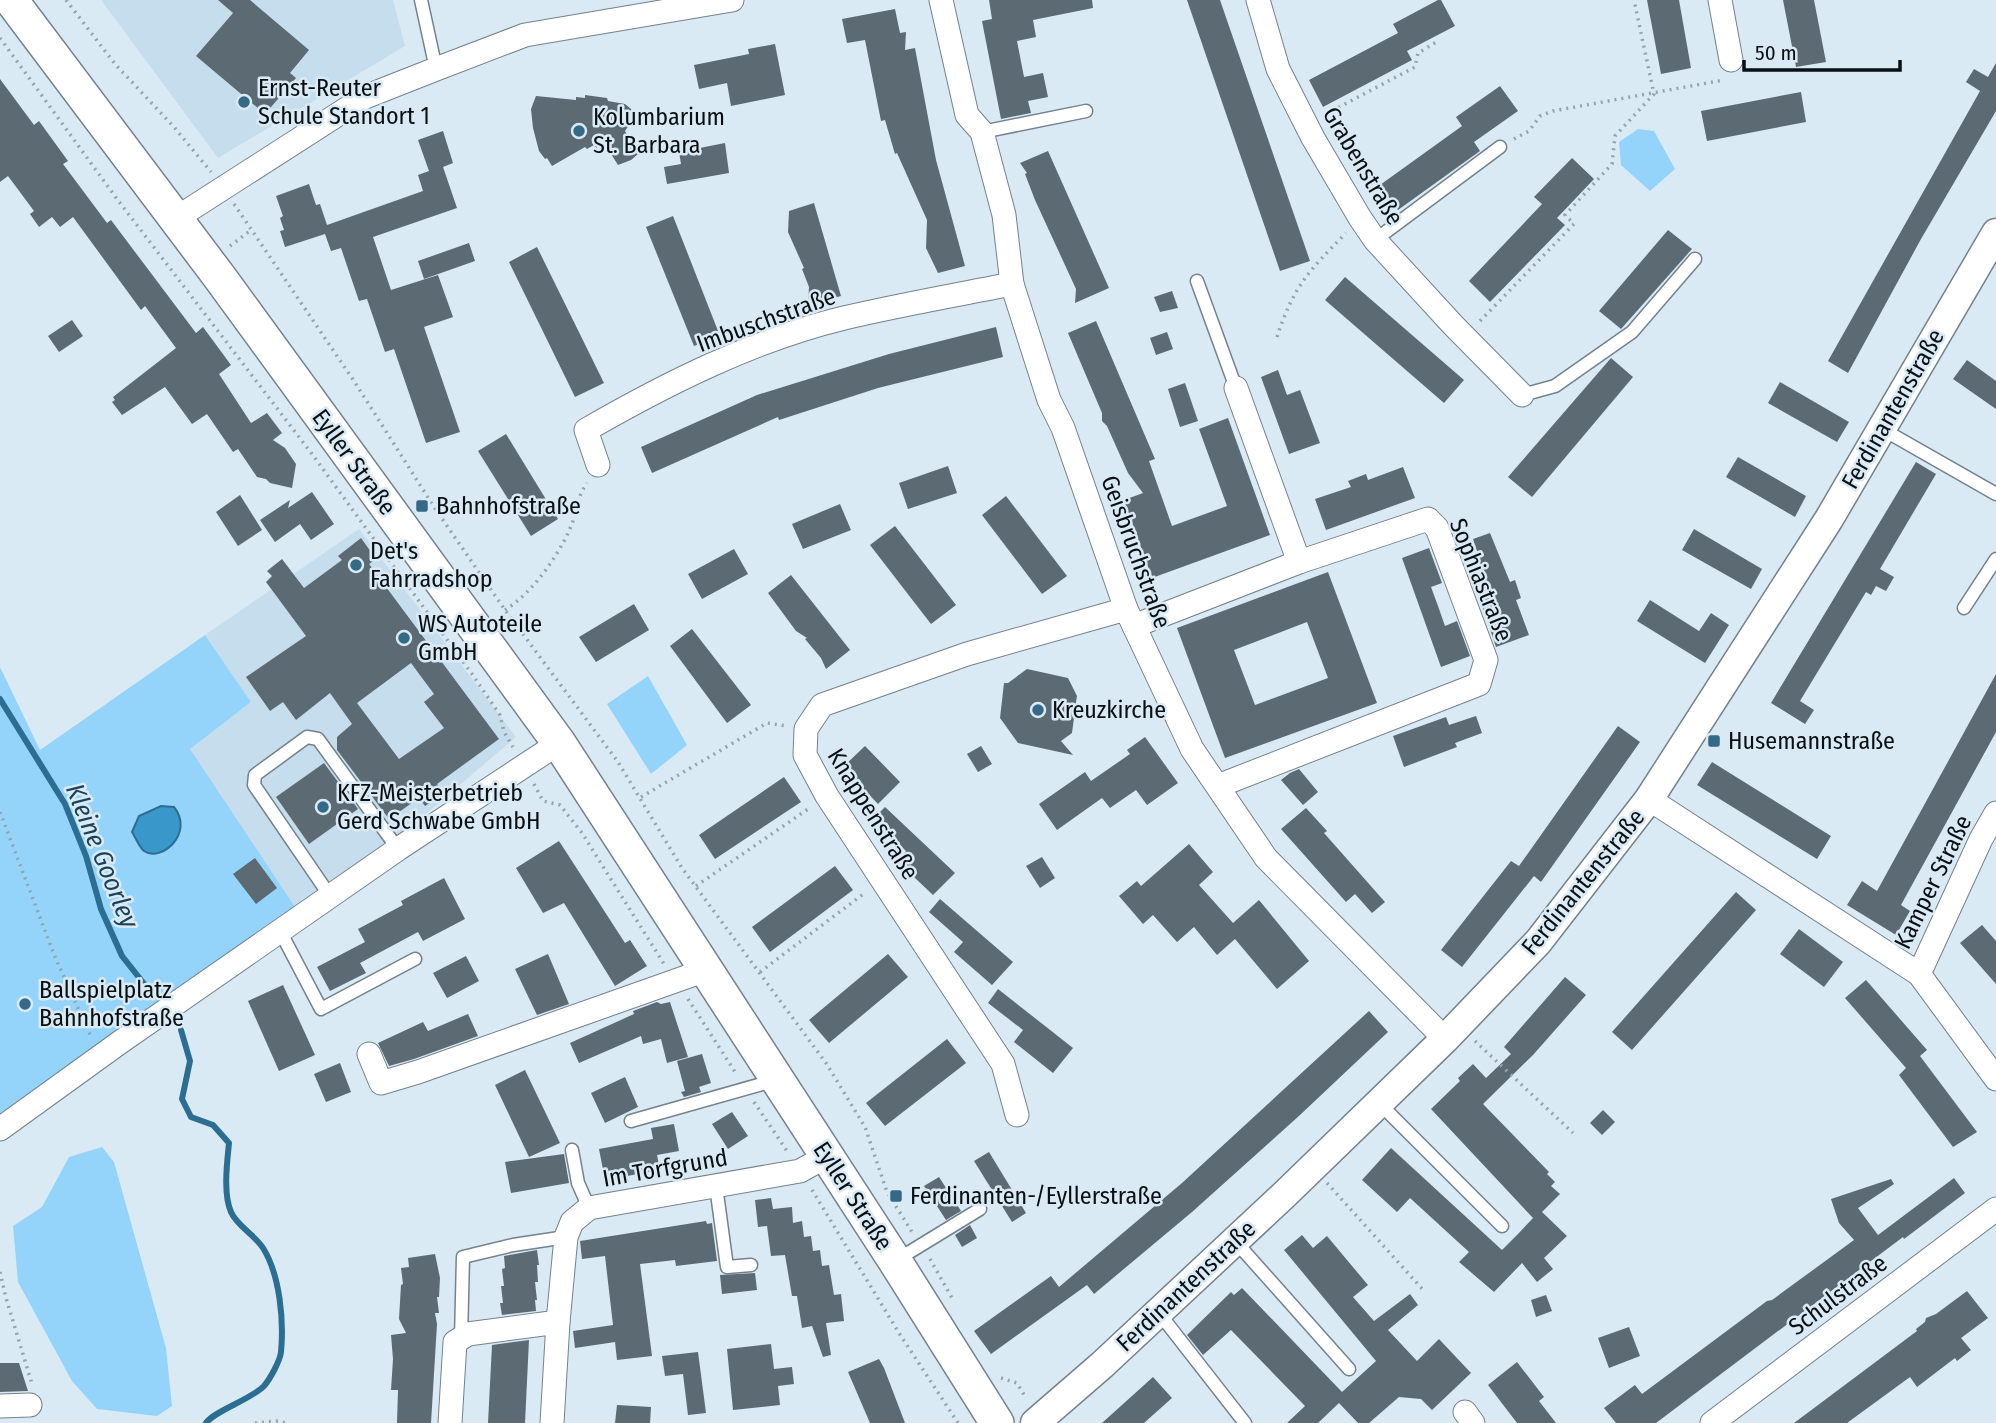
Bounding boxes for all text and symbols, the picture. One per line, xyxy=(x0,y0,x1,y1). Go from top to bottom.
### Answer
scale bar xyxy=(1744,28,1900,72)
text: 50 m xyxy=(1755,40,1797,66)
place label: Ernst-Reuter Schule Standort 1 xyxy=(258,74,430,130)
marker: Ernst-Reuter Schule Standort 1 xyxy=(236,94,252,110)
street label: Grabenstraße xyxy=(1317,102,1409,230)
place label: Kolumbarium St. Barbara xyxy=(593,103,725,159)
marker: Kolumbarium St. Barbara xyxy=(571,123,587,139)
street label: Imbuschstraße xyxy=(693,282,839,358)
street label: Ferdinantenstraße xyxy=(1836,324,1950,494)
street label: Eyller Straße xyxy=(306,404,402,520)
street label: Geisbruchstraße xyxy=(1095,472,1177,632)
place label: Bahnhofstraße xyxy=(436,492,581,520)
marker: Bahnhofstraße xyxy=(414,498,430,514)
street label: Sophiastraße xyxy=(1444,515,1518,645)
place label: Det's Fahrradshop xyxy=(370,537,492,593)
marker: Det's Fahrradshop xyxy=(348,557,364,573)
place label: WS Autoteile GmbH xyxy=(418,610,542,666)
marker: WS Autoteile GmbH xyxy=(396,630,412,646)
place label: Kreuzkirche xyxy=(1052,696,1166,724)
marker: Kreuzkirche xyxy=(1030,702,1046,718)
place label: Husemannstraße xyxy=(1728,727,1895,755)
marker: Husemannstraße xyxy=(1706,733,1722,749)
street label: Knappenstraße xyxy=(822,743,924,885)
water label: Kleine Goorley xyxy=(59,779,146,934)
place label: KFZ-Meisterbetrieb Gerd Schwabe GmbH xyxy=(337,779,541,835)
marker: KFZ-Meisterbetrieb Gerd Schwabe GmbH xyxy=(315,799,331,815)
street label: Ferdinantenstraße xyxy=(1516,803,1650,961)
street label: Kamper Straße xyxy=(1889,811,1977,953)
place label: Ballspielplatz Bahnhofstraße xyxy=(39,976,184,1032)
marker: Ballspielplatz Bahnhofstraße xyxy=(17,996,33,1012)
street label: Eyller Straße xyxy=(808,1136,898,1256)
street label: Im Torfgrund xyxy=(600,1143,730,1193)
place label: Ferdinanten-/Eyllerstraße xyxy=(910,1182,1162,1210)
marker: Ferdinanten-/Eyllerstraße xyxy=(888,1188,904,1204)
street label: Ferdinantenstraße xyxy=(1111,1215,1261,1357)
street label: Schulstraße xyxy=(1783,1249,1893,1341)

